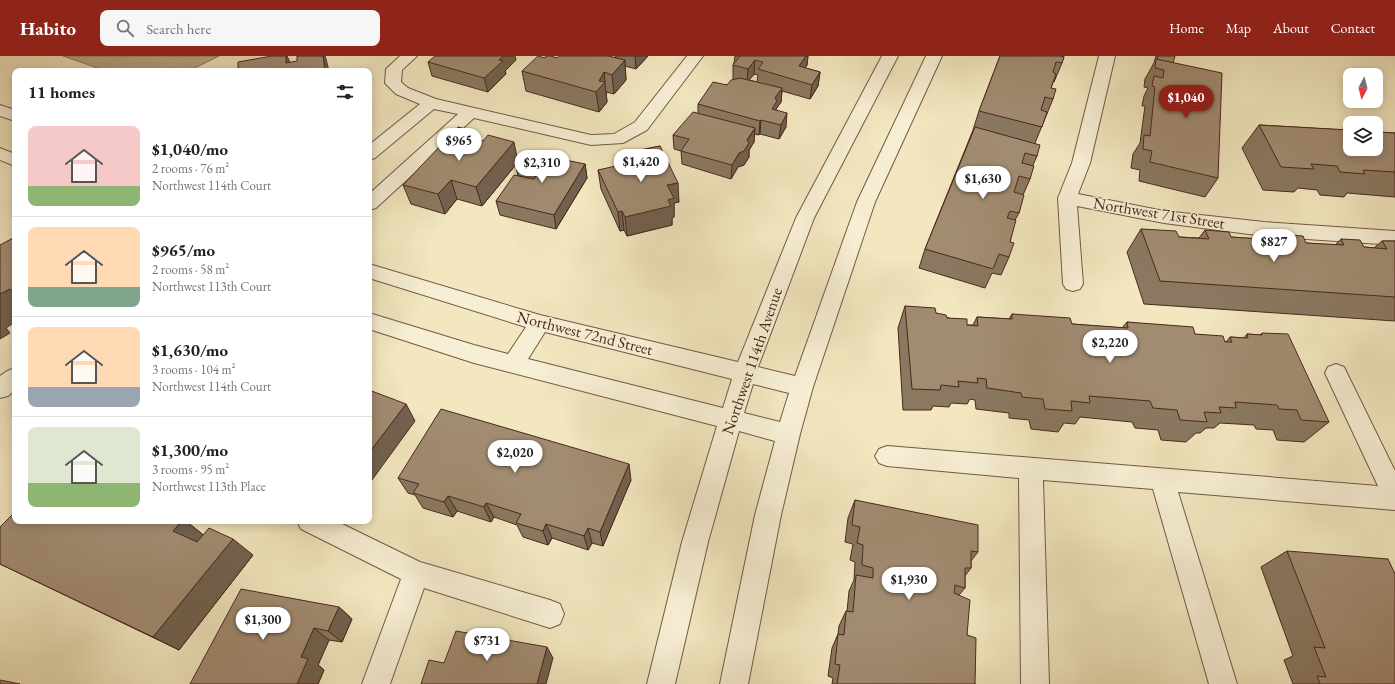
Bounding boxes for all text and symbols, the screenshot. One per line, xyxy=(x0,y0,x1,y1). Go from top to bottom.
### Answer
search box xyxy=(100,10,380,46)
text: Habito xyxy=(20,16,76,41)
icon: search xyxy=(114,17,136,39)
text: Search here xyxy=(146,19,211,38)
text: Home xyxy=(1169,19,1204,37)
text: Map xyxy=(1226,19,1251,37)
text: About xyxy=(1273,19,1309,37)
text: Contact xyxy=(1331,19,1375,37)
north arrow xyxy=(1343,68,1383,108)
map controls xyxy=(1343,68,1383,156)
text: 11 homes xyxy=(28,81,95,103)
icon: filters xyxy=(334,81,356,103)
pin: $1,040 xyxy=(1153,85,1219,119)
text: $1,040 xyxy=(1168,89,1204,106)
button: layers xyxy=(1343,116,1383,156)
pin: $965 xyxy=(435,128,483,162)
text: $965 xyxy=(446,132,472,149)
text: $1,040/mo xyxy=(152,138,228,160)
icon: home xyxy=(60,142,108,190)
pin: $1,420 xyxy=(608,149,674,183)
pin: $2,310 xyxy=(509,150,575,184)
text: $1,420 xyxy=(623,153,659,170)
text: $2,310 xyxy=(524,154,560,171)
text: 2 rooms · 76 m² xyxy=(152,160,229,177)
pin: $1,630 xyxy=(950,166,1016,200)
text: $1,630 xyxy=(965,170,1001,187)
text: Northwest 114th Court xyxy=(152,177,271,194)
street label: Northwest 71st Street xyxy=(1092,192,1226,234)
pin: $827 xyxy=(1250,229,1298,263)
text: $827 xyxy=(1261,233,1287,250)
text: $965/mo xyxy=(152,239,215,261)
icon: home xyxy=(60,243,108,291)
text: 2 rooms · 58 m² xyxy=(152,261,229,278)
text: Northwest 113th Court xyxy=(152,278,271,295)
street label: Northwest 114th Avenue xyxy=(717,285,787,437)
street label: Northwest 72nd Street xyxy=(515,306,655,360)
pin: $2,220 xyxy=(1077,330,1143,364)
text: $2,220 xyxy=(1092,334,1128,351)
text: $1,630/mo xyxy=(152,339,228,361)
icon: home xyxy=(60,343,108,391)
text: 3 rooms · 104 m² xyxy=(152,361,236,378)
text: Northwest 114th Court xyxy=(152,378,271,395)
text: $1,300/mo xyxy=(152,439,228,461)
pin: $2,020 xyxy=(482,440,548,474)
icon: home xyxy=(60,443,108,491)
text: $2,020 xyxy=(497,444,533,461)
text: 3 rooms · 95 m² xyxy=(152,461,229,478)
text: Northwest 113th Place xyxy=(152,478,266,495)
pin: $1,930 xyxy=(876,567,942,601)
text: $1,930 xyxy=(891,571,927,588)
pin: $1,300 xyxy=(230,607,296,641)
text: $1,300 xyxy=(245,611,281,628)
pin: $731 xyxy=(463,628,511,662)
text: $731 xyxy=(474,632,500,649)

